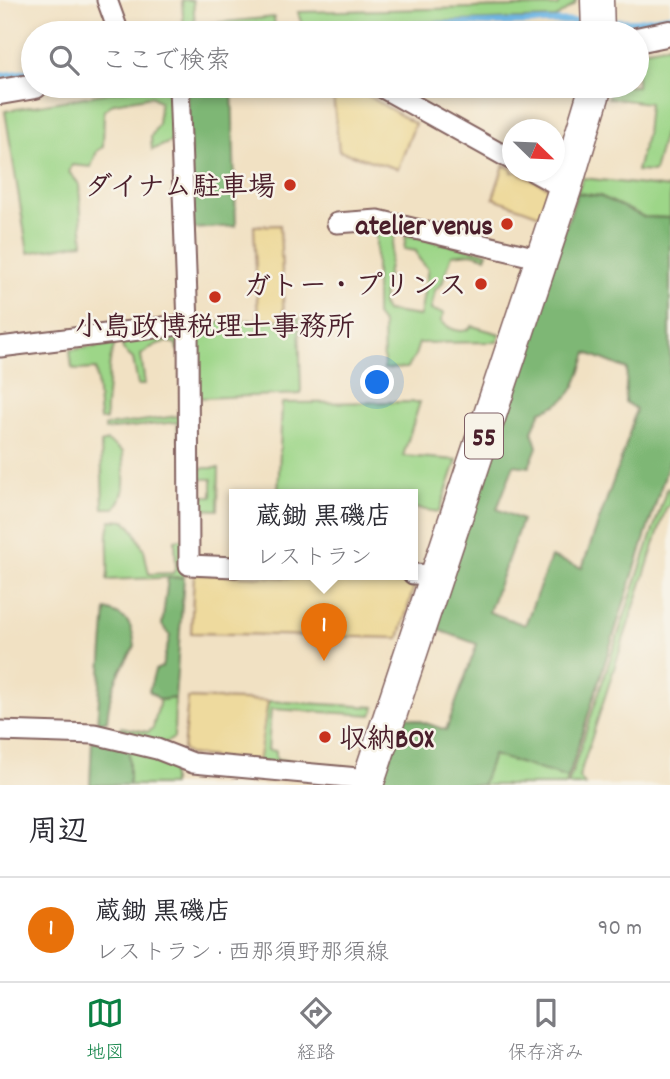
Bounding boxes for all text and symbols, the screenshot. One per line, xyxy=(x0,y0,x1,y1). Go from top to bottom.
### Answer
search box xyxy=(21,21,649,98)
icon: search xyxy=(45,41,83,79)
text: ここで検索 xyxy=(101,44,231,81)
north arrow xyxy=(502,119,565,182)
place label: ダイナム駐車場 xyxy=(84,170,276,210)
marker: ダイナム駐車場 xyxy=(282,177,298,193)
place label: atelier venus xyxy=(356,209,493,249)
marker: atelier venus xyxy=(499,216,515,232)
place label: ガトー・プリンス xyxy=(243,269,467,309)
marker: ガトー・プリンス xyxy=(473,276,489,292)
marker: 小島政博税理士事務所 xyxy=(207,289,223,305)
place label: 小島政博税理士事務所 xyxy=(75,310,355,350)
your location xyxy=(360,365,394,399)
road number: 55 xyxy=(465,414,503,458)
popup xyxy=(229,489,418,580)
text: 蔵鋤 黒磯店 xyxy=(256,500,391,537)
text: レストラン xyxy=(256,543,372,576)
pin: 1 xyxy=(301,603,347,661)
place label: 収納BOX xyxy=(339,722,434,762)
marker: 収納BOX xyxy=(317,729,333,745)
text: 周辺 xyxy=(28,813,88,856)
text: 蔵鋤 黒磯店 xyxy=(95,895,231,932)
text: 1 xyxy=(48,913,54,946)
text: 90 m xyxy=(598,913,642,946)
text: レストラン · 西那須野那須線 xyxy=(95,938,389,971)
tab: 地図 xyxy=(86,994,124,1068)
tab: 経路 xyxy=(297,994,335,1068)
tab: 保存済み xyxy=(508,994,584,1068)

